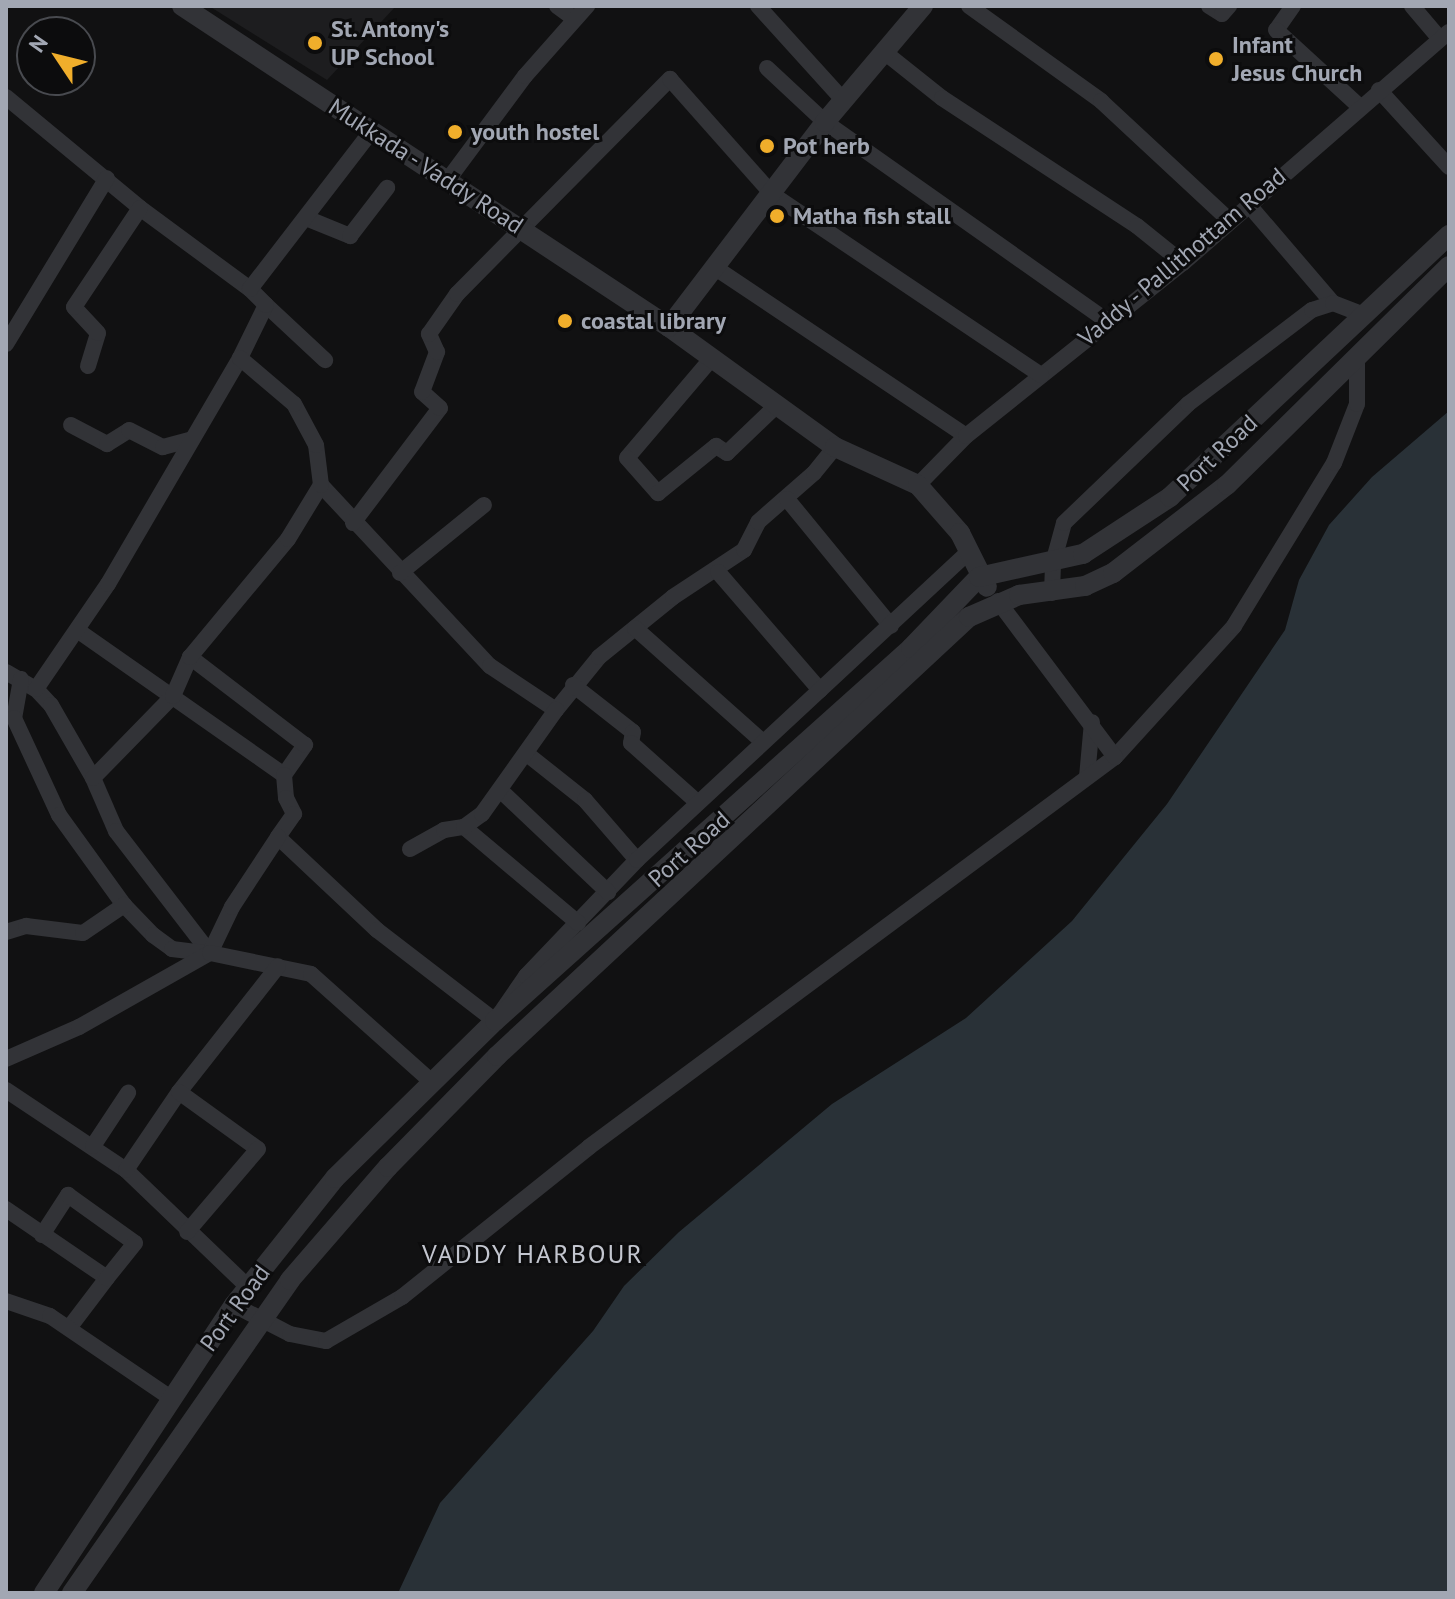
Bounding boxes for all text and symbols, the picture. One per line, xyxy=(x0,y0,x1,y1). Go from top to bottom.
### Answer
place label: St. Antony's UP School xyxy=(331,15,452,71)
north arrow xyxy=(16,16,96,96)
text: N xyxy=(22,29,54,57)
place label: Infant Jesus Church xyxy=(1232,31,1363,87)
marker: St. Antony's UP School xyxy=(306,34,324,52)
marker: Infant Jesus Church xyxy=(1207,50,1225,68)
street label: Mukkada - Vaddy Road xyxy=(321,91,531,241)
place label: youth hostel xyxy=(471,118,599,146)
marker: youth hostel xyxy=(446,123,464,141)
place label: Pot herb xyxy=(783,132,870,160)
marker: Pot herb xyxy=(758,137,776,155)
street label: Vaddy - Pallithottam Road xyxy=(1071,160,1293,354)
place label: Matha fish stall xyxy=(793,202,951,230)
marker: Matha fish stall xyxy=(768,207,786,225)
place label: coastal library xyxy=(581,307,726,335)
marker: coastal library xyxy=(556,312,574,330)
street label: Port Road xyxy=(1171,408,1263,498)
street label: Port Road xyxy=(642,805,736,893)
district label: VADDY HARBOUR xyxy=(422,1238,644,1270)
street label: Port Road xyxy=(194,1259,276,1357)

